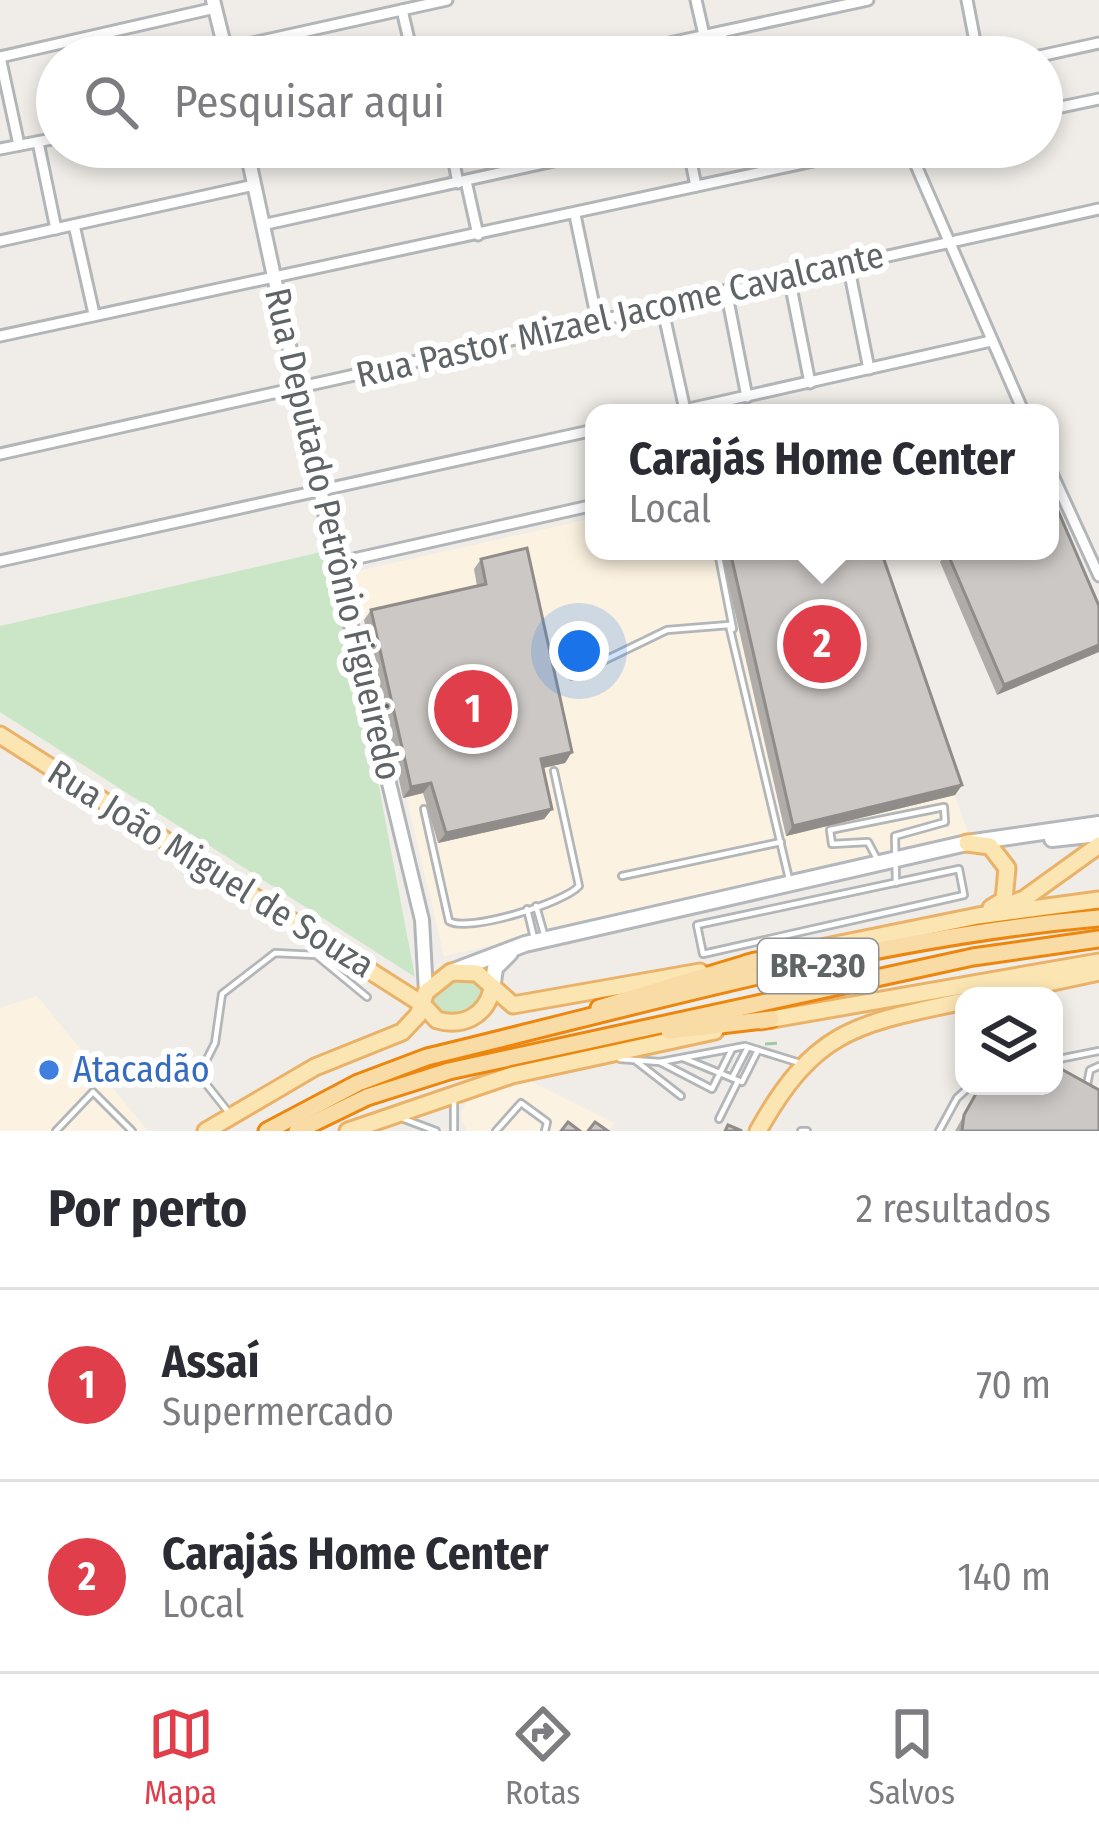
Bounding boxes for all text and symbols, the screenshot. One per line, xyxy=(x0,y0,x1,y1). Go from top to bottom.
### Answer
search box xyxy=(36,36,1063,168)
icon: search xyxy=(78,69,144,135)
text: Pesquisar aqui xyxy=(174,75,445,129)
street label: Rua Pastor Mizael Jacome Cavalcante xyxy=(352,233,888,397)
street label: Rua Deputado Petrônio Figueiredo xyxy=(255,284,411,784)
popup xyxy=(585,404,1059,560)
text: Carajás Home Center xyxy=(629,432,1015,486)
text: Local xyxy=(629,486,711,532)
pin: 2 xyxy=(783,599,861,689)
your location xyxy=(549,621,609,681)
pin: 1 xyxy=(434,664,512,754)
street label: Rua João Miguel de Souza xyxy=(40,751,382,987)
road number: BR-230 xyxy=(758,939,878,993)
map controls xyxy=(955,987,1063,1095)
button: layers xyxy=(955,987,1063,1095)
place label: Atacadão xyxy=(73,1048,210,1092)
marker: Atacadão xyxy=(36,1057,62,1083)
text: Por perto xyxy=(48,1178,247,1240)
text: 2 resultados xyxy=(856,1186,1051,1232)
text: Assaí xyxy=(162,1335,259,1389)
text: 1 xyxy=(79,1362,95,1408)
text: 70 m xyxy=(976,1362,1051,1408)
text: Supermercado xyxy=(162,1389,394,1435)
text: Carajás Home Center xyxy=(162,1527,548,1581)
text: 2 xyxy=(78,1554,96,1600)
text: 140 m xyxy=(957,1554,1051,1600)
text: Local xyxy=(162,1581,244,1627)
tab: Mapa xyxy=(144,1701,217,1813)
tab: Rotas xyxy=(505,1701,580,1813)
tab: Salvos xyxy=(868,1701,955,1813)

